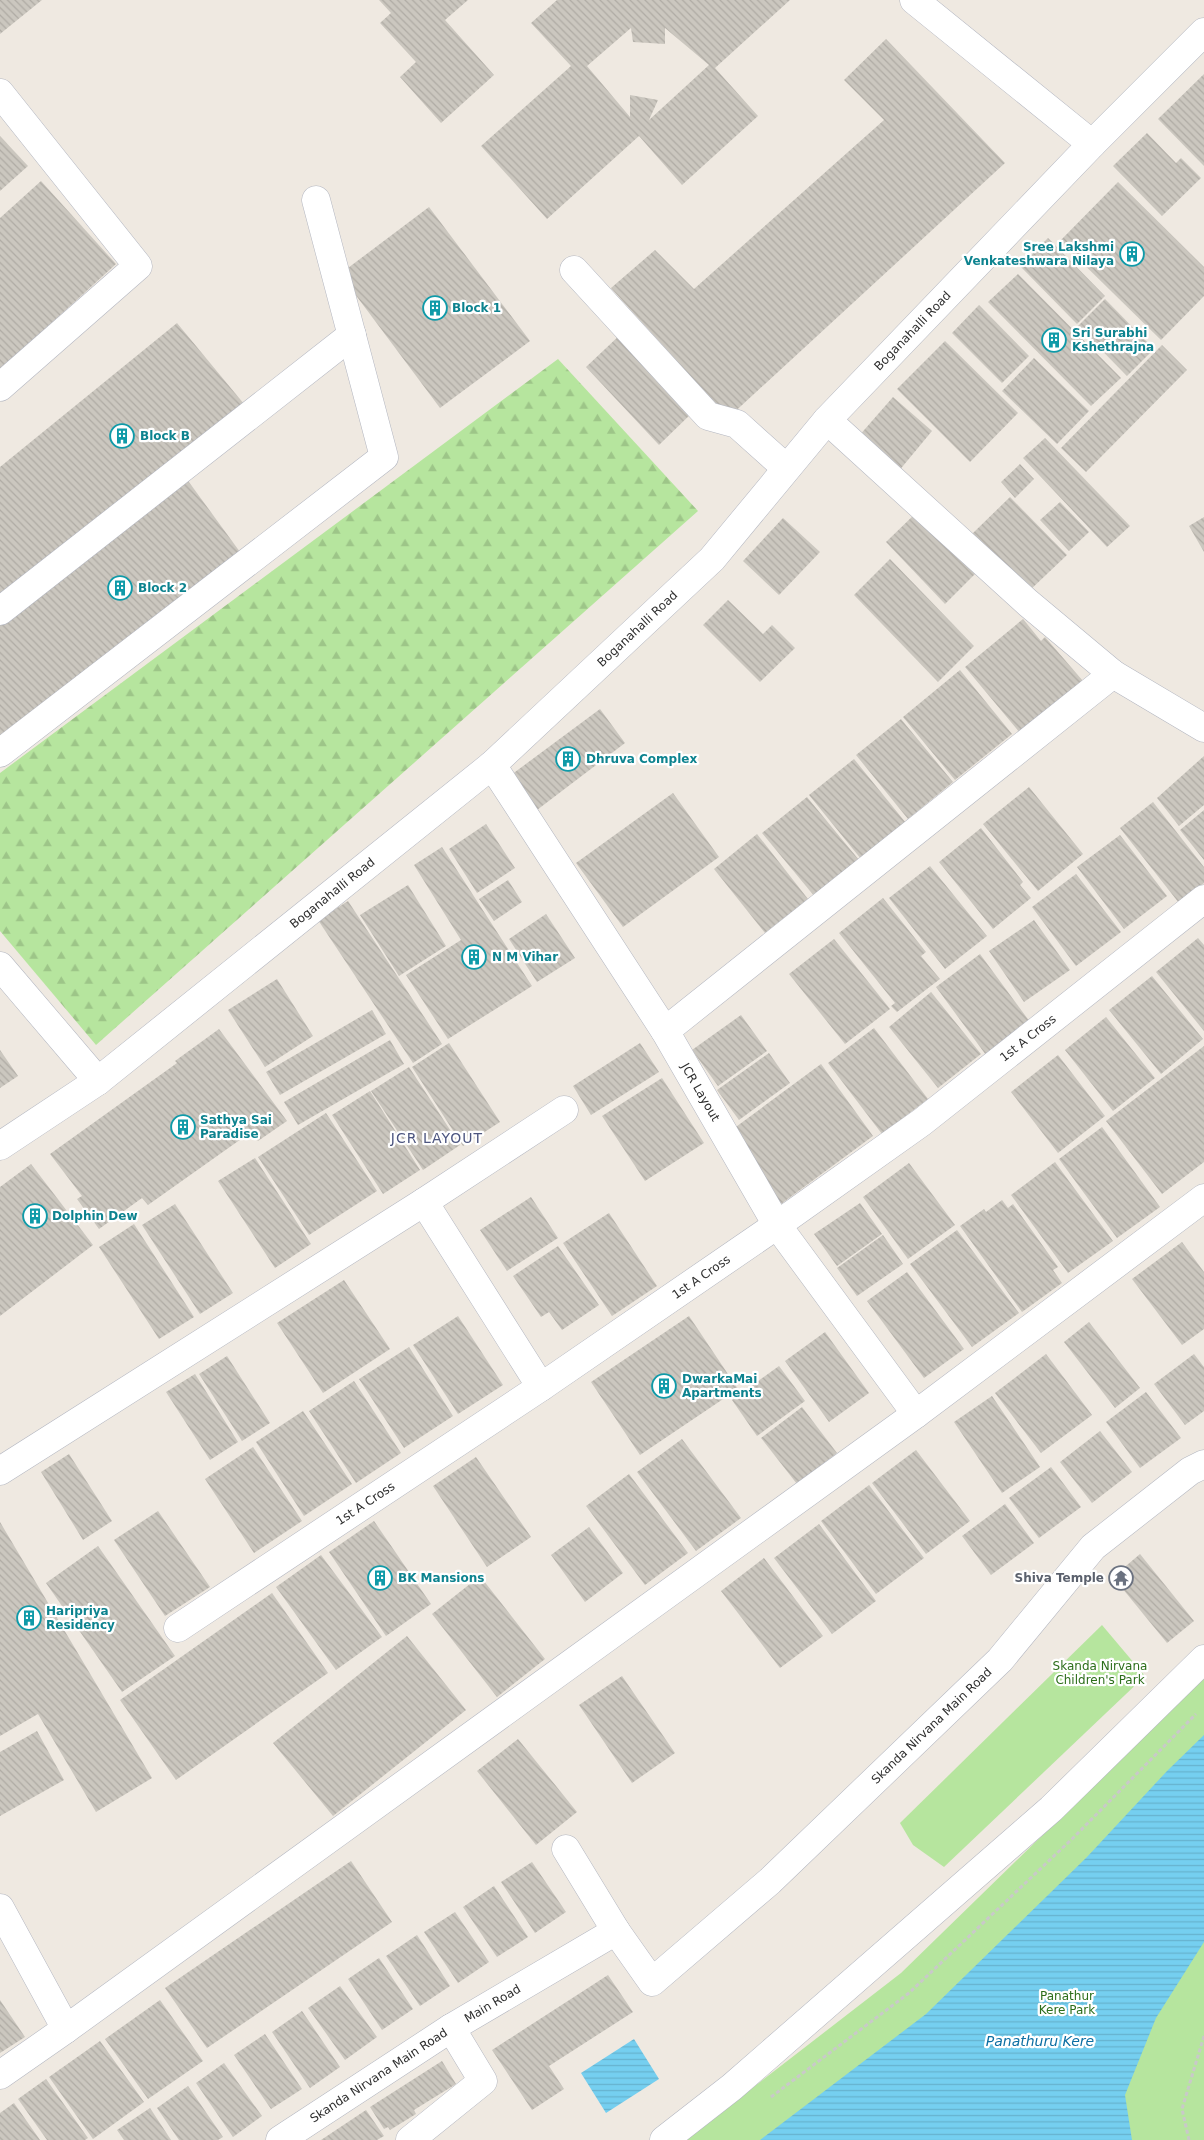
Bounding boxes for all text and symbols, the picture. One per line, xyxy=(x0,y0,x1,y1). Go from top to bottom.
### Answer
place label: Sree Lakshmi Venkateshwara Nilaya xyxy=(964,240,1114,268)
building icon: Sree Lakshmi Venkateshwara Nilaya xyxy=(1119,241,1145,267)
street label: Boganahalli Road xyxy=(871,288,954,373)
building icon: Block 1 xyxy=(422,295,448,321)
place label: Block 1 xyxy=(452,301,501,315)
place label: Sri Surabhi Kshethrajna xyxy=(1072,326,1154,354)
building icon: Sri Surabhi Kshethrajna xyxy=(1041,327,1067,353)
building icon: Block B xyxy=(109,423,135,449)
place label: Block B xyxy=(140,429,190,443)
building icon: Block 2 xyxy=(107,575,133,601)
place label: Block 2 xyxy=(138,581,187,595)
street label: Boganahalli Road xyxy=(595,588,680,670)
building icon: Dhruva Complex xyxy=(555,746,581,772)
place label: Dhruva Complex xyxy=(586,752,697,766)
street label: Boganahalli Road xyxy=(287,855,377,931)
building icon: N M Vihar xyxy=(461,944,487,970)
place label: N M Vihar xyxy=(492,950,558,964)
street label: 1st A Cross xyxy=(997,1012,1059,1065)
street label: JCR Layout xyxy=(678,1060,723,1124)
place label: Sathya Sai Paradise xyxy=(200,1113,272,1141)
building icon: Sathya Sai Paradise xyxy=(170,1114,196,1140)
district label: JCR LAYOUT xyxy=(390,1130,483,1146)
building icon: Dolphin Dew xyxy=(22,1203,48,1229)
place label: Dolphin Dew xyxy=(52,1209,137,1223)
street label: 1st A Cross xyxy=(669,1252,733,1302)
place label: DwarkaMai Apartments xyxy=(682,1372,762,1400)
building icon: DwarkaMai Apartments xyxy=(651,1373,677,1399)
street label: 1st A Cross xyxy=(333,1479,397,1528)
building icon: BK Mansions xyxy=(367,1565,393,1591)
temple icon: Shiva Temple xyxy=(1108,1565,1134,1591)
place label: BK Mansions xyxy=(398,1571,484,1585)
place label: Shiva Temple xyxy=(1015,1571,1104,1585)
place label: Haripriya Residency xyxy=(46,1604,115,1632)
building icon: Haripriya Residency xyxy=(16,1605,42,1631)
park label: Skanda Nirvana Children's Park xyxy=(1053,1659,1147,1687)
street label: Skanda Nirvana Main Road xyxy=(869,1665,995,1787)
street label: Main Road xyxy=(462,1982,523,2025)
park label: Panathur Kere Park xyxy=(1039,1989,1095,2017)
street label: Skanda Nirvana Main Road xyxy=(307,2025,450,2125)
water label: Panathuru Kere xyxy=(986,2033,1094,2049)

